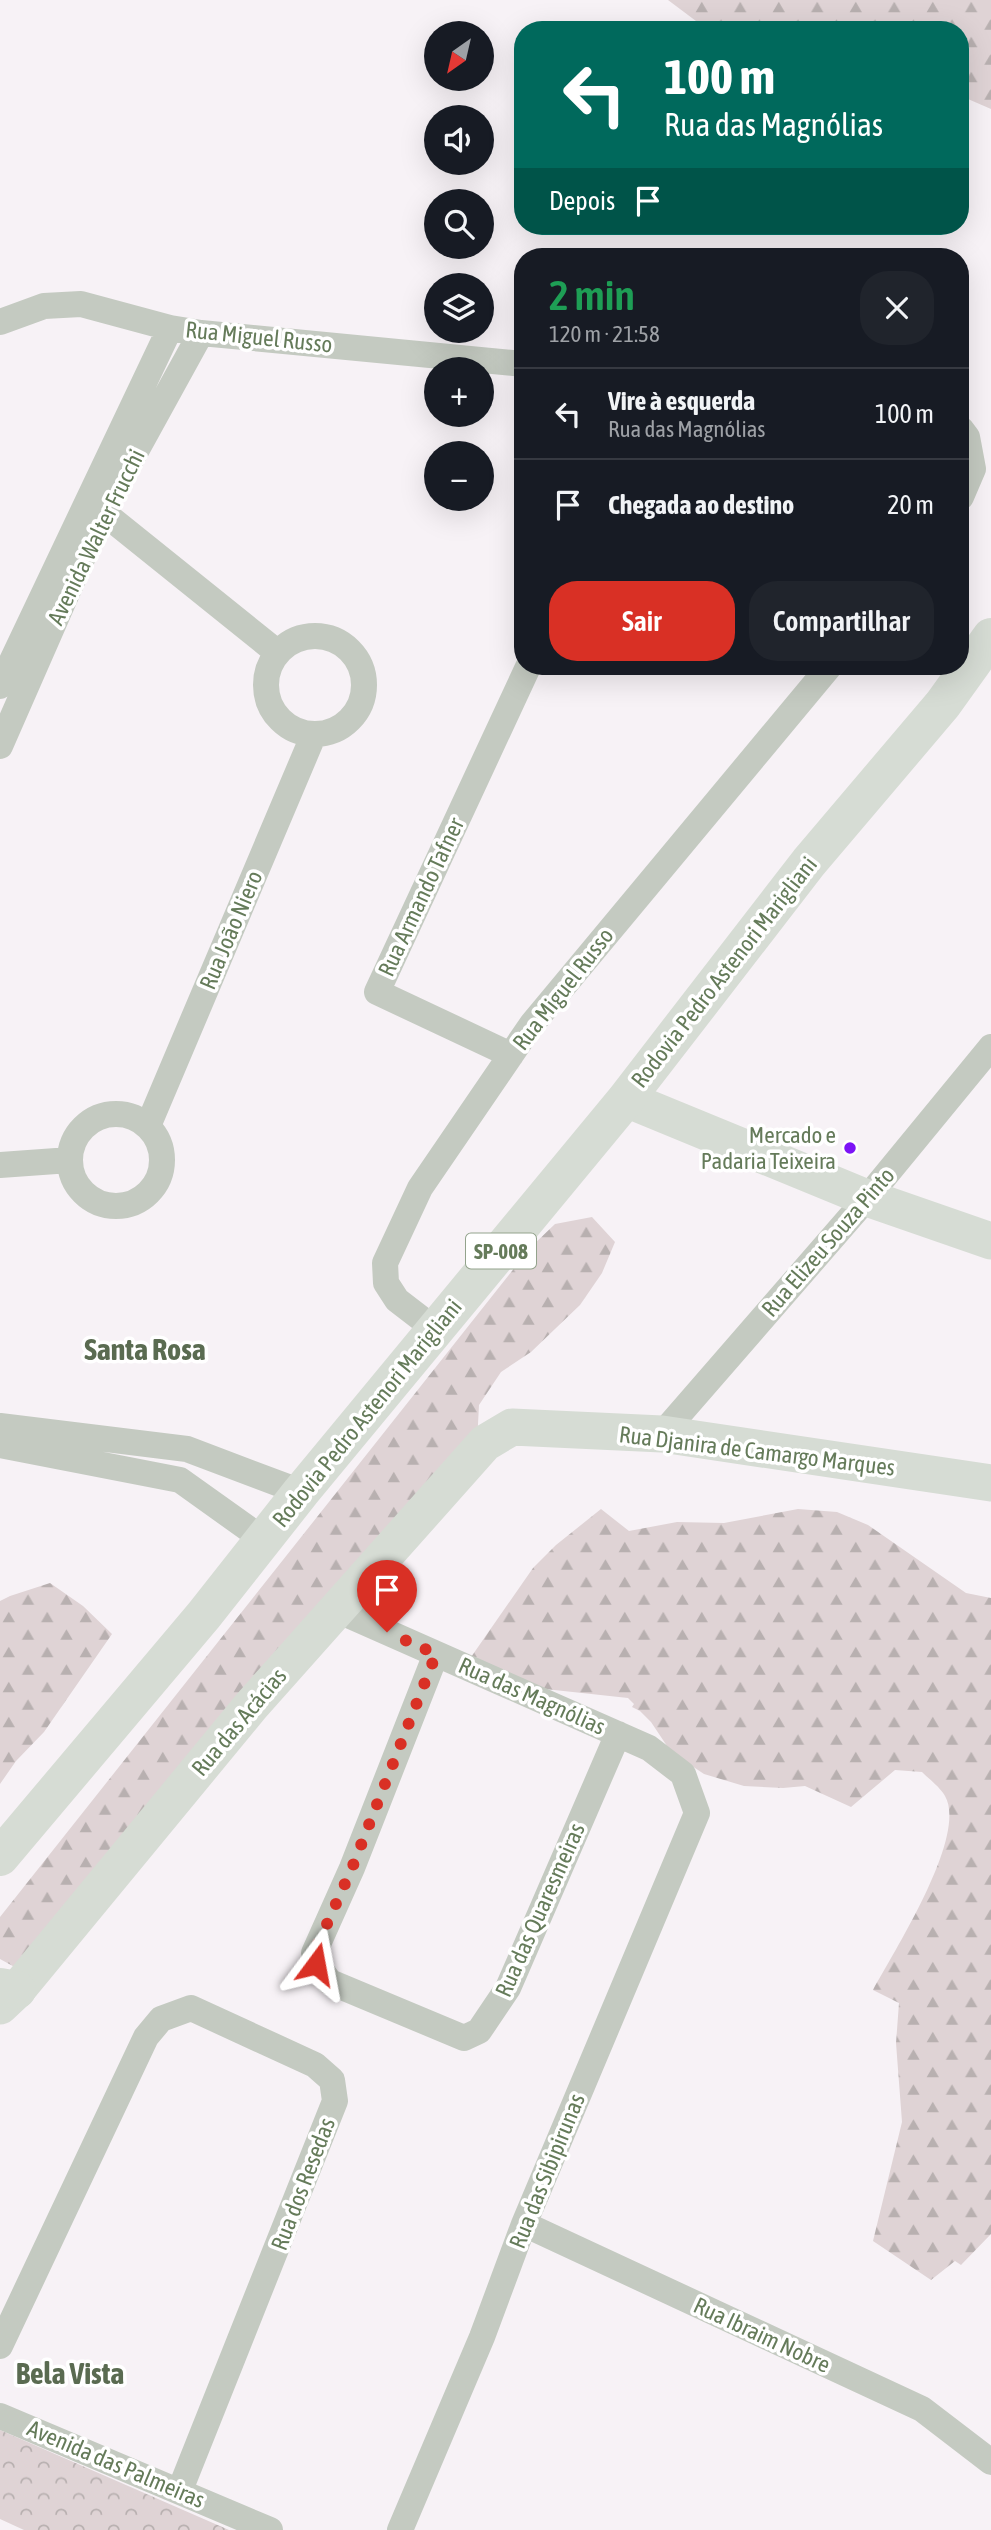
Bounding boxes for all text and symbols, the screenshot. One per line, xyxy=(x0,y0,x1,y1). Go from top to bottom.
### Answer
north arrow xyxy=(424,21,494,91)
map controls xyxy=(424,21,494,511)
text: 100 m xyxy=(664,48,775,104)
icon: left xyxy=(549,49,640,140)
button: sound xyxy=(424,105,494,175)
text: Rua das Magnólias xyxy=(664,106,883,143)
icon: arrive xyxy=(629,182,667,220)
text: Depois xyxy=(549,186,615,216)
button: search xyxy=(424,189,494,259)
text: 2 min xyxy=(549,271,635,319)
button: close xyxy=(860,271,934,345)
button: layers xyxy=(424,273,494,343)
street label: Rua Miguel Russo xyxy=(184,316,334,358)
text: 120 m · 21:58 xyxy=(549,321,660,347)
button: + xyxy=(424,357,494,427)
text: Vire à esquerda xyxy=(608,386,755,416)
icon: left xyxy=(549,395,587,433)
text: 100 m xyxy=(875,399,934,429)
text: Rua das Magnólias xyxy=(608,416,765,442)
button: − xyxy=(424,441,494,511)
street label: Avenida Walter Frucchi xyxy=(42,445,150,629)
icon: arrive xyxy=(549,486,587,524)
text: Chegada ao destino xyxy=(608,490,794,520)
text: 20 m xyxy=(887,490,934,520)
button: Sair xyxy=(549,581,735,661)
button: Compartilhar xyxy=(749,581,934,661)
street label: Rua Armando Tafner xyxy=(373,813,470,980)
street label: Rodovia Pedro Astenori Marigliani xyxy=(626,852,822,1092)
street label: Rua João Niero xyxy=(194,867,268,993)
street label: Rua Miguel Russo xyxy=(507,923,619,1055)
place label: Mercado e Padaria Teixeira xyxy=(701,1122,836,1174)
marker: Mercado e Padaria Teixeira xyxy=(842,1140,858,1156)
street label: Rua Elizeu Souza Pinto xyxy=(756,1162,900,1322)
road number: SP-008 xyxy=(466,1234,536,1268)
street label: Rodovia Pedro Astenori Marigliani xyxy=(267,1294,467,1532)
district label: Santa Rosa xyxy=(84,1332,206,1366)
street label: Rua Djanira de Camargo Marques xyxy=(618,1421,896,1481)
pin xyxy=(357,1560,417,1632)
icon: arrive xyxy=(368,1571,406,1609)
street label: Rua das Magnólias xyxy=(455,1652,609,1740)
street label: Rua das Acácias xyxy=(186,1663,292,1781)
street label: Rua das Quaresmeiras xyxy=(490,1819,590,2001)
position arrow xyxy=(279,1927,353,2001)
street label: Rua das Sibipirunas xyxy=(504,2090,590,2252)
street label: Rua dos Resedas xyxy=(266,2114,340,2254)
street label: Rua Ibraim Nobre xyxy=(690,2292,834,2378)
district label: Bela Vista xyxy=(16,2356,124,2390)
street label: Avenida das Palmeiras xyxy=(23,2415,209,2513)

